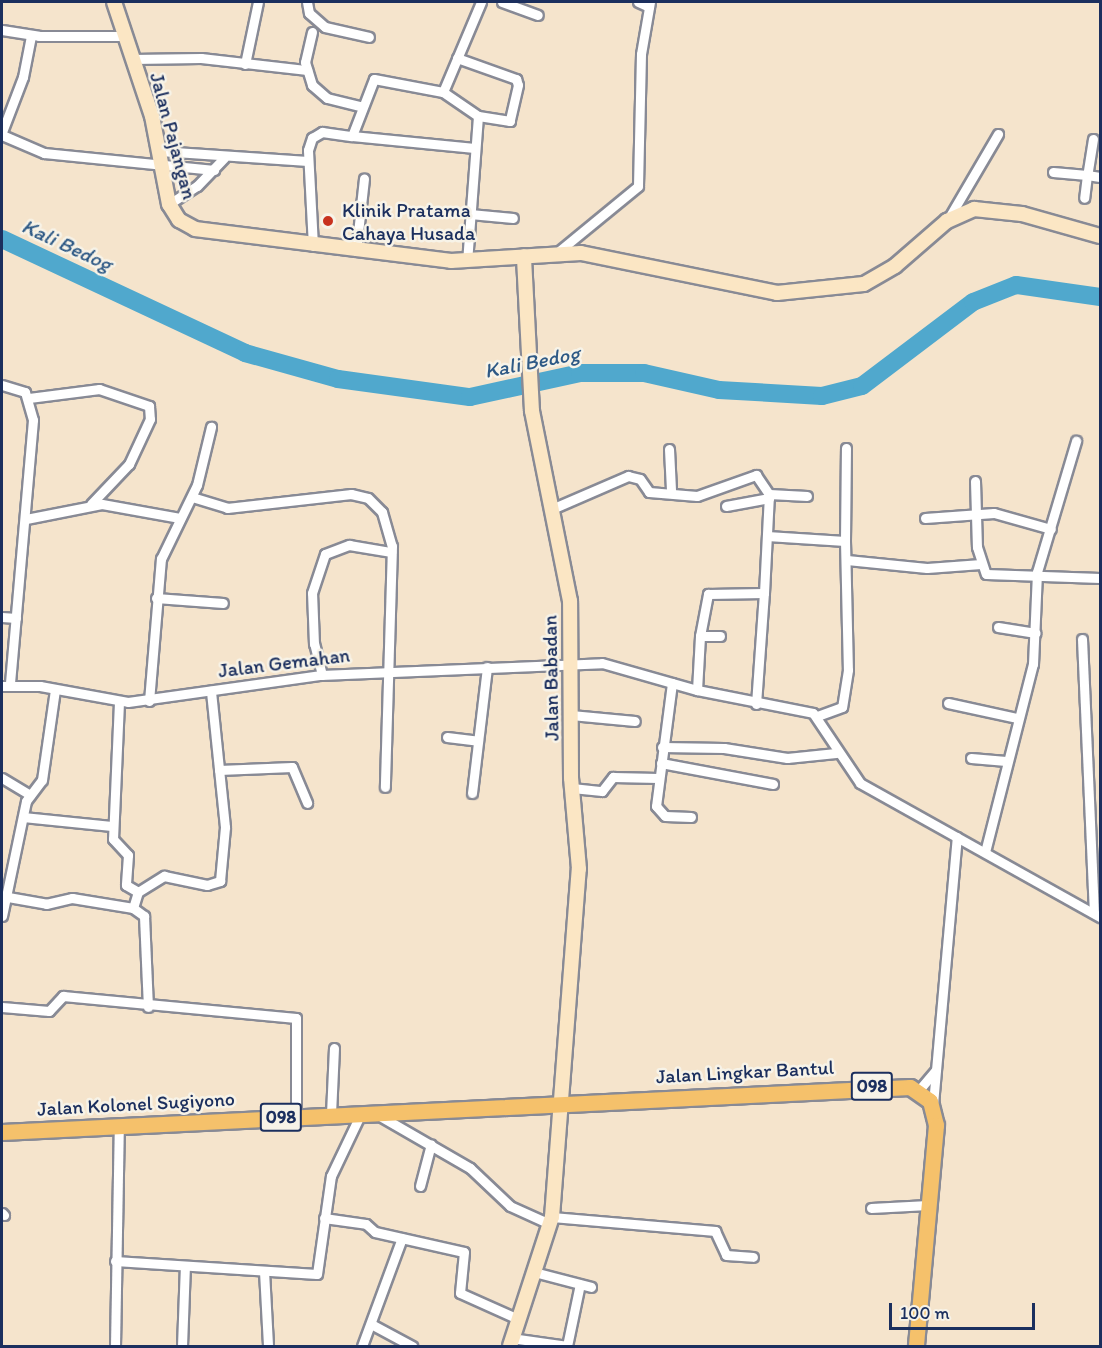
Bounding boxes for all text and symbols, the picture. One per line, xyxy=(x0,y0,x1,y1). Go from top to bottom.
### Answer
street label: Jalan Pajangan xyxy=(145,71,201,201)
place label: Klinik Pratama Cahaya Husada xyxy=(342,198,475,245)
marker: Klinik Pratama Cahaya Husada xyxy=(319,212,337,230)
water label: Kali Bedog xyxy=(18,213,116,277)
water label: Kali Bedog xyxy=(482,340,582,384)
street label: Jalan Babadan xyxy=(538,615,564,741)
street label: Jalan Gemahan xyxy=(217,643,351,683)
street label: Jalan Lingkar Bantul xyxy=(655,1055,835,1089)
road number: 098 xyxy=(850,1071,894,1101)
street label: Jalan Kolonel Sugiyono xyxy=(36,1087,236,1121)
road number: 098 xyxy=(258,1102,304,1132)
scale bar xyxy=(892,1291,1038,1329)
text: 100 m xyxy=(900,1302,950,1324)

